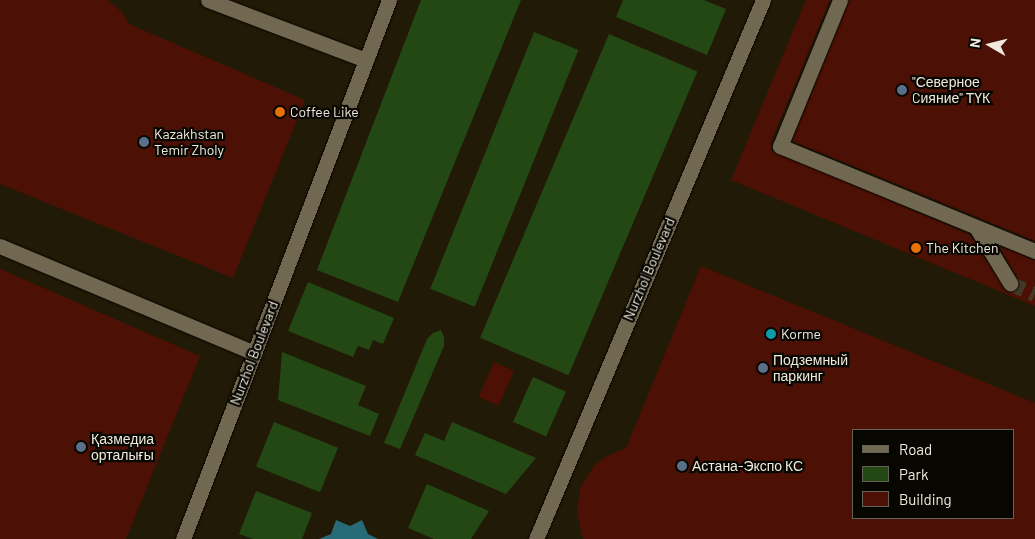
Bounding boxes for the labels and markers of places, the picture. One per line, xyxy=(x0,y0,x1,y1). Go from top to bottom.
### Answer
place label: "Северное Cияние" ТҮК xyxy=(912,74,990,106)
marker: "Северное Cияние" ТҮК xyxy=(896,84,908,96)
place label: Coffee Like xyxy=(290,104,359,120)
marker: Coffee Like xyxy=(274,106,286,118)
place label: Kazakhstan Temir Zholy xyxy=(154,126,224,158)
marker: Kazakhstan Temir Zholy xyxy=(138,136,150,148)
place label: The Kitchen xyxy=(926,240,998,256)
marker: The Kitchen xyxy=(910,242,922,254)
place label: Korme xyxy=(781,326,821,342)
marker: Korme xyxy=(765,328,777,340)
place label: Подземный паркинг xyxy=(773,352,848,384)
marker: Подземный паркинг xyxy=(757,362,769,374)
place label: Қазмедиа орталығы xyxy=(91,431,154,464)
marker: Қазмедиа орталығы xyxy=(75,441,87,453)
place label: Астана-Экспо КС xyxy=(692,458,803,474)
marker: Астана-Экспо КС xyxy=(676,460,688,472)

